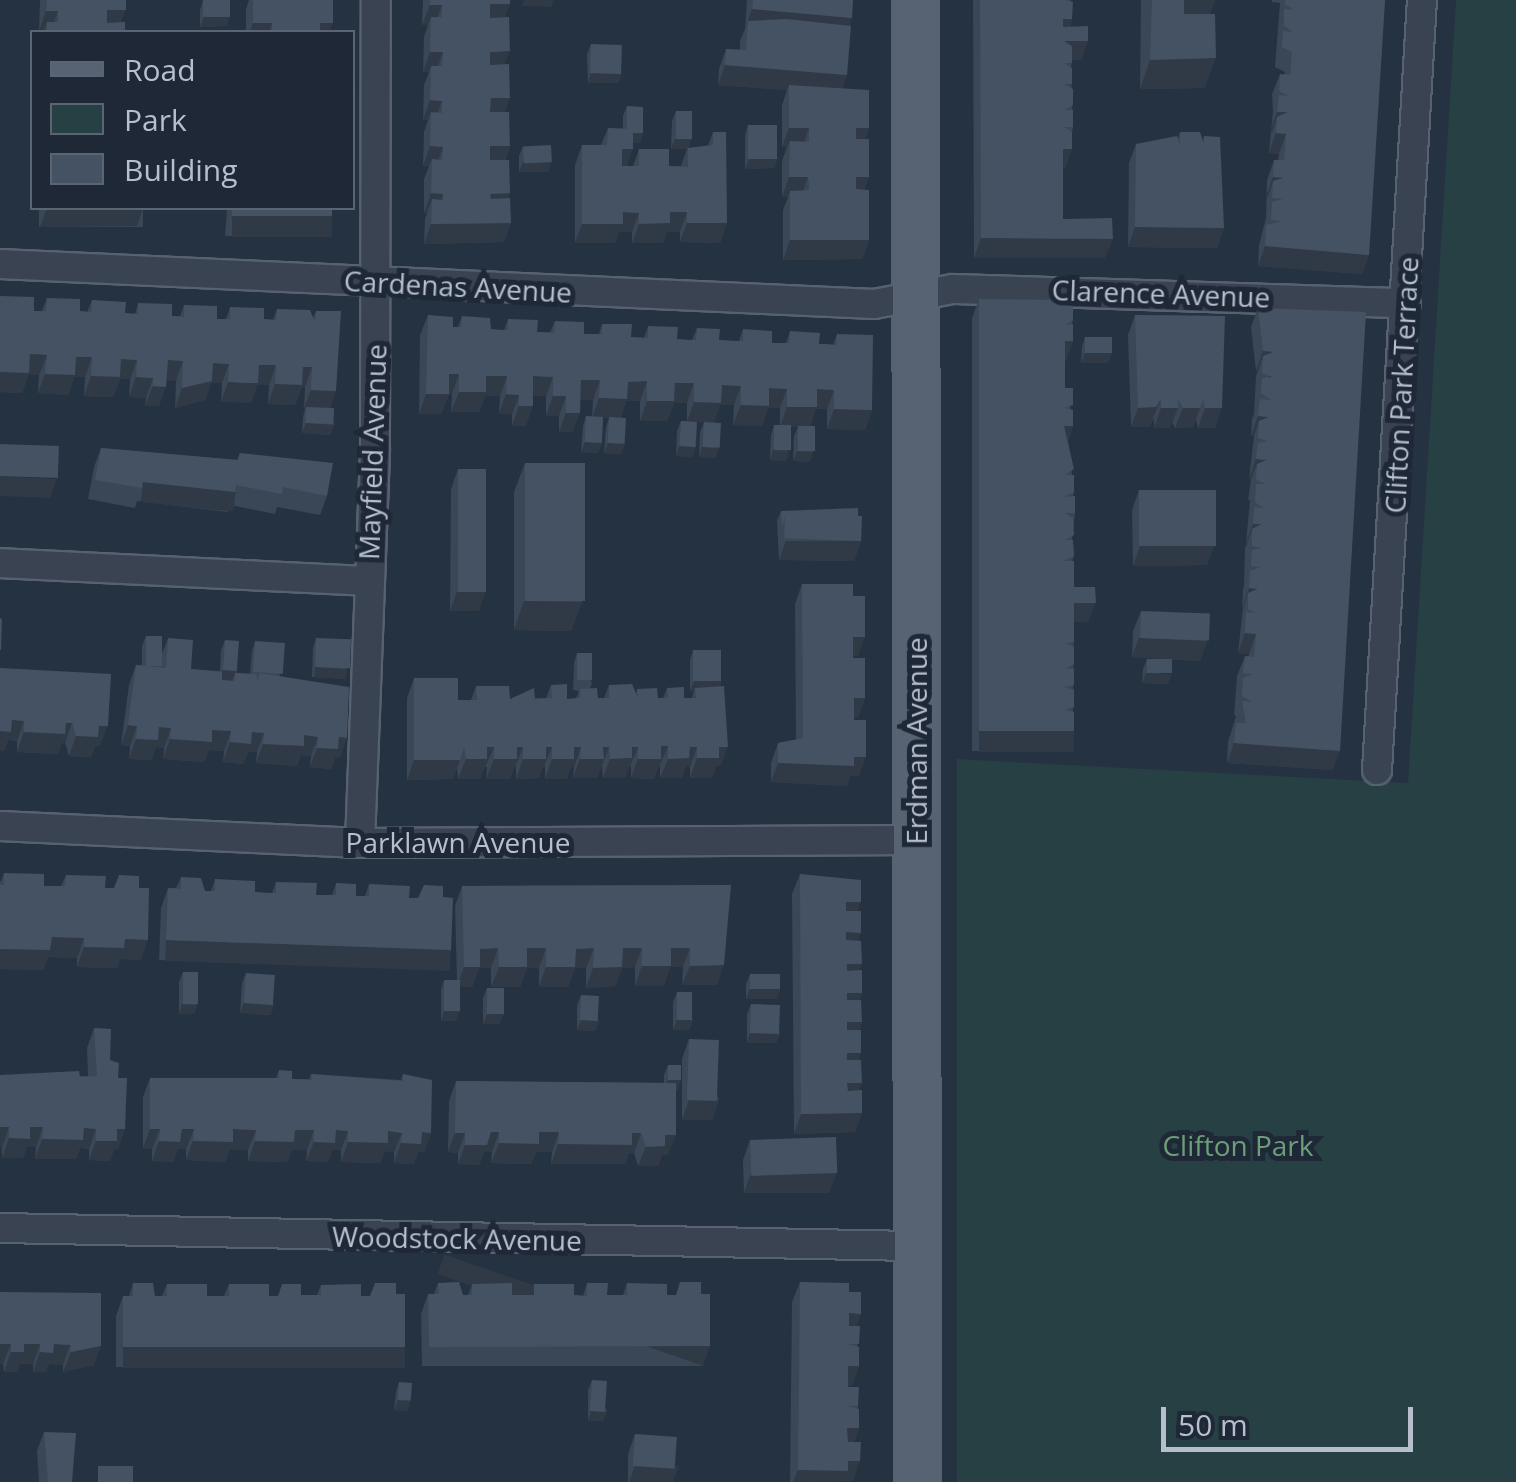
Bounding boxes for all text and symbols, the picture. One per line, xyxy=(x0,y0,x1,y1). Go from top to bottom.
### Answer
legend xyxy=(30,30,355,210)
text: Road xyxy=(124,49,196,90)
text: Park xyxy=(124,99,187,140)
text: Building xyxy=(124,149,238,190)
street label: Clifton Park Terrace xyxy=(1377,256,1425,514)
street label: Cardenas Avenue xyxy=(343,263,573,309)
street label: Clarence Avenue xyxy=(1051,272,1271,314)
street label: Mayfield Avenue xyxy=(351,344,393,560)
street label: Erdman Avenue xyxy=(899,637,933,845)
street label: Parklawn Avenue xyxy=(346,825,570,859)
park label: Clifton Park xyxy=(1162,1128,1314,1162)
street label: Woodstock Avenue xyxy=(332,1219,582,1257)
scale bar xyxy=(1166,1387,1418,1449)
text: 50 m xyxy=(1178,1404,1248,1445)

